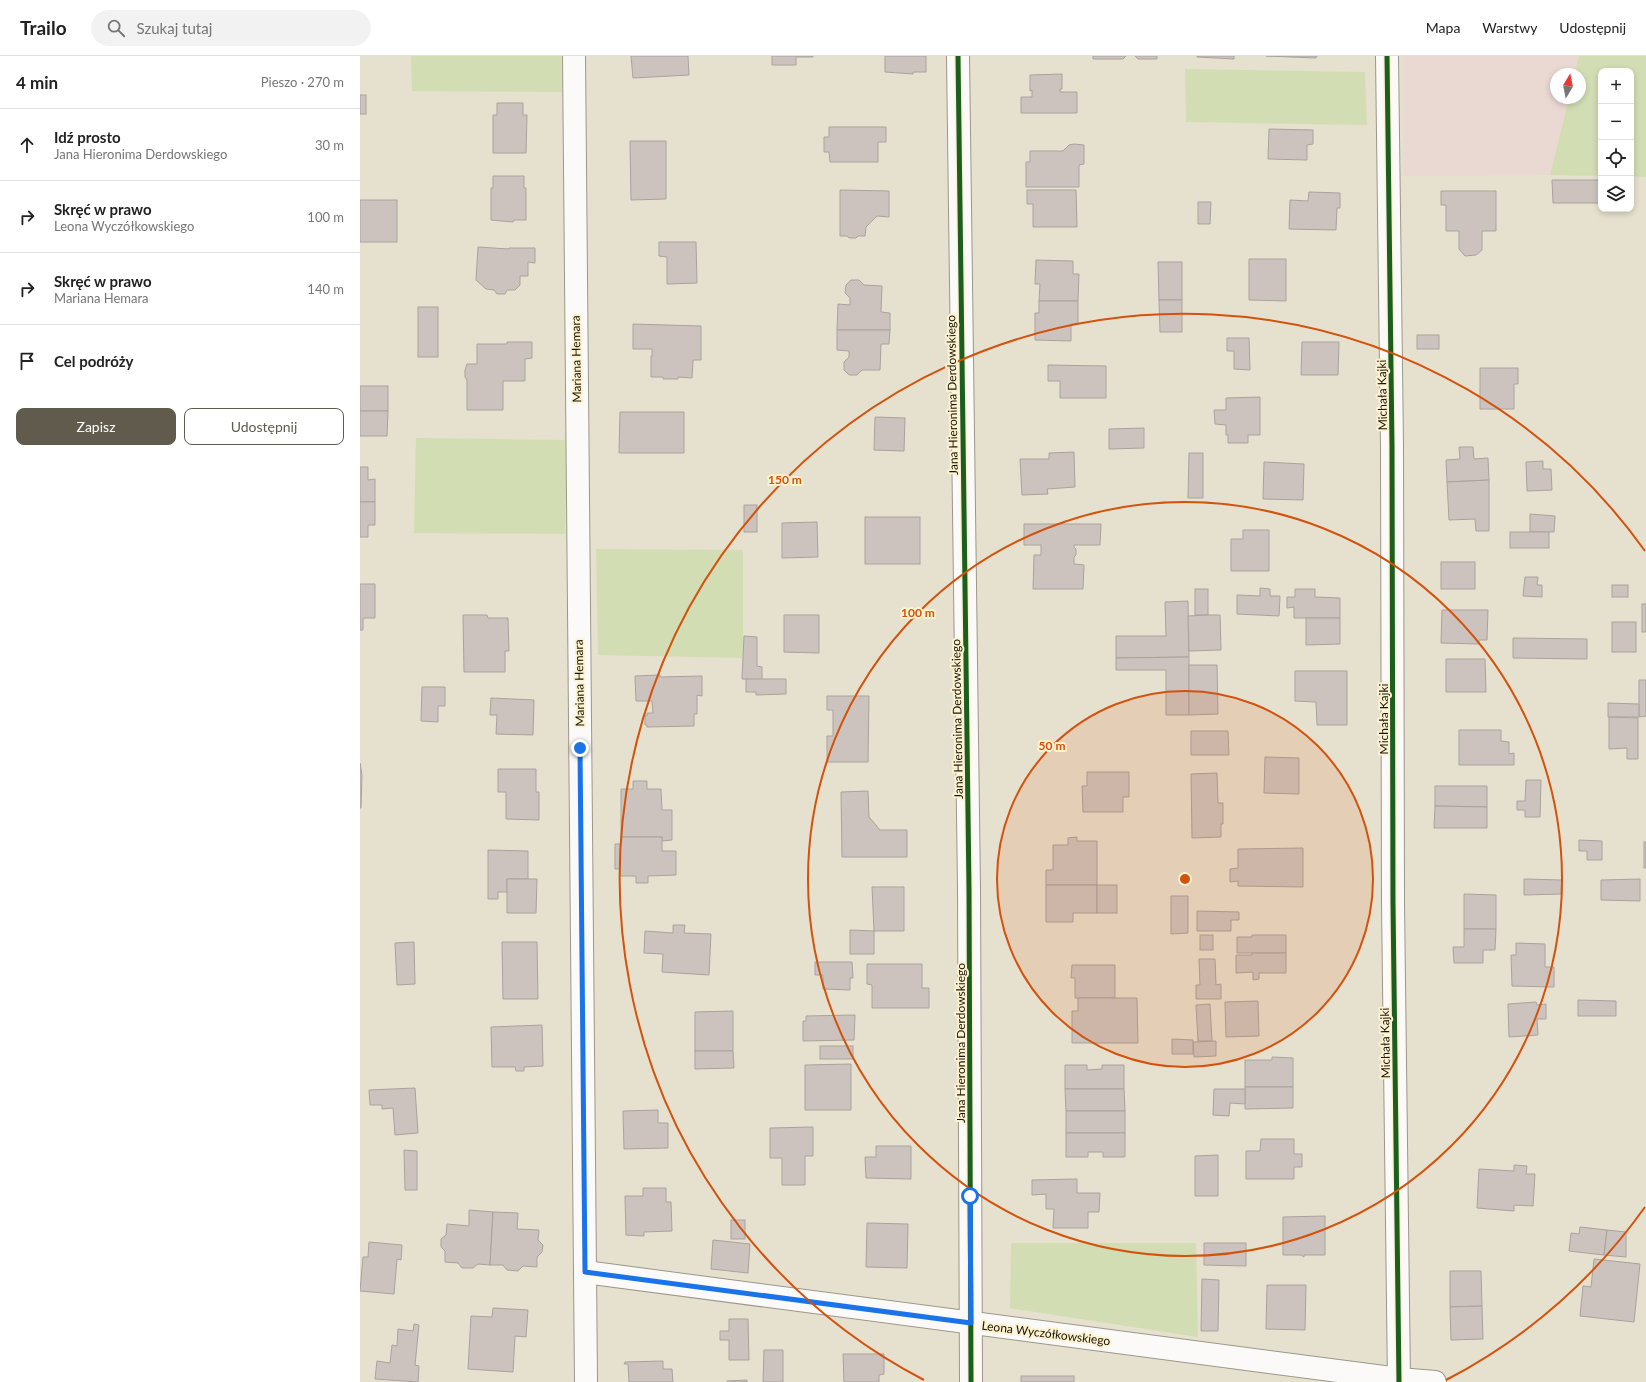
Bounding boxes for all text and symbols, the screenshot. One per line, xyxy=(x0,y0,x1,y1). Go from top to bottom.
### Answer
search box xyxy=(91,10,371,46)
text: Trailo xyxy=(20,16,67,39)
icon: search xyxy=(105,17,127,39)
text: Szukaj tutaj xyxy=(137,19,212,37)
text: Mapa xyxy=(1426,19,1460,36)
text: Warstwy xyxy=(1482,19,1537,36)
text: Udostępnij xyxy=(1559,19,1626,36)
north arrow xyxy=(1550,68,1586,104)
map controls xyxy=(1598,68,1634,212)
button: + xyxy=(1598,68,1634,104)
text: 4 min xyxy=(16,72,58,93)
text: Pieszo · 270 m xyxy=(261,74,344,90)
button: − xyxy=(1598,104,1634,140)
text: Idź prosto xyxy=(54,128,121,146)
icon: ahead xyxy=(16,134,38,156)
text: 30 m xyxy=(315,137,344,153)
button: locate xyxy=(1598,140,1634,176)
text: Jana Hieronima Derdowskiego xyxy=(54,146,227,162)
button: layers xyxy=(1598,176,1634,212)
text: Skręć w prawo xyxy=(54,200,152,218)
icon: right xyxy=(16,206,38,228)
text: 100 m xyxy=(307,209,344,225)
text: Leona Wyczółkowskiego xyxy=(54,218,194,234)
text: Skręć w prawo xyxy=(54,272,152,290)
icon: right xyxy=(16,278,38,300)
text: 140 m xyxy=(307,281,344,297)
text: Mariana Hemara xyxy=(54,290,149,306)
street label: Mariana Hemara xyxy=(568,315,584,403)
street label: Jana Hieronima Derdowskiego xyxy=(943,315,961,475)
icon: arrive xyxy=(16,350,38,372)
text: Cel podróży xyxy=(54,352,133,370)
street label: Michała Kajki xyxy=(1374,359,1390,431)
button: Zapisz xyxy=(16,408,176,445)
button: Udostępnij xyxy=(184,408,344,445)
text: 150 m xyxy=(768,472,802,487)
text: 100 m xyxy=(901,605,935,620)
street label: Mariana Hemara xyxy=(571,639,587,727)
street label: Jana Hieronima Derdowskiego xyxy=(948,639,966,799)
street label: Michała Kajki xyxy=(1376,683,1391,754)
text: 50 m xyxy=(1039,738,1065,753)
route end xyxy=(571,739,589,757)
centre of rings xyxy=(1178,872,1192,886)
street label: Jana Hieronima Derdowskiego xyxy=(953,963,968,1123)
street label: Michała Kajki xyxy=(1377,1007,1393,1079)
route start xyxy=(961,1187,979,1205)
street label: Leona Wyczółkowskiego xyxy=(981,1318,1111,1348)

